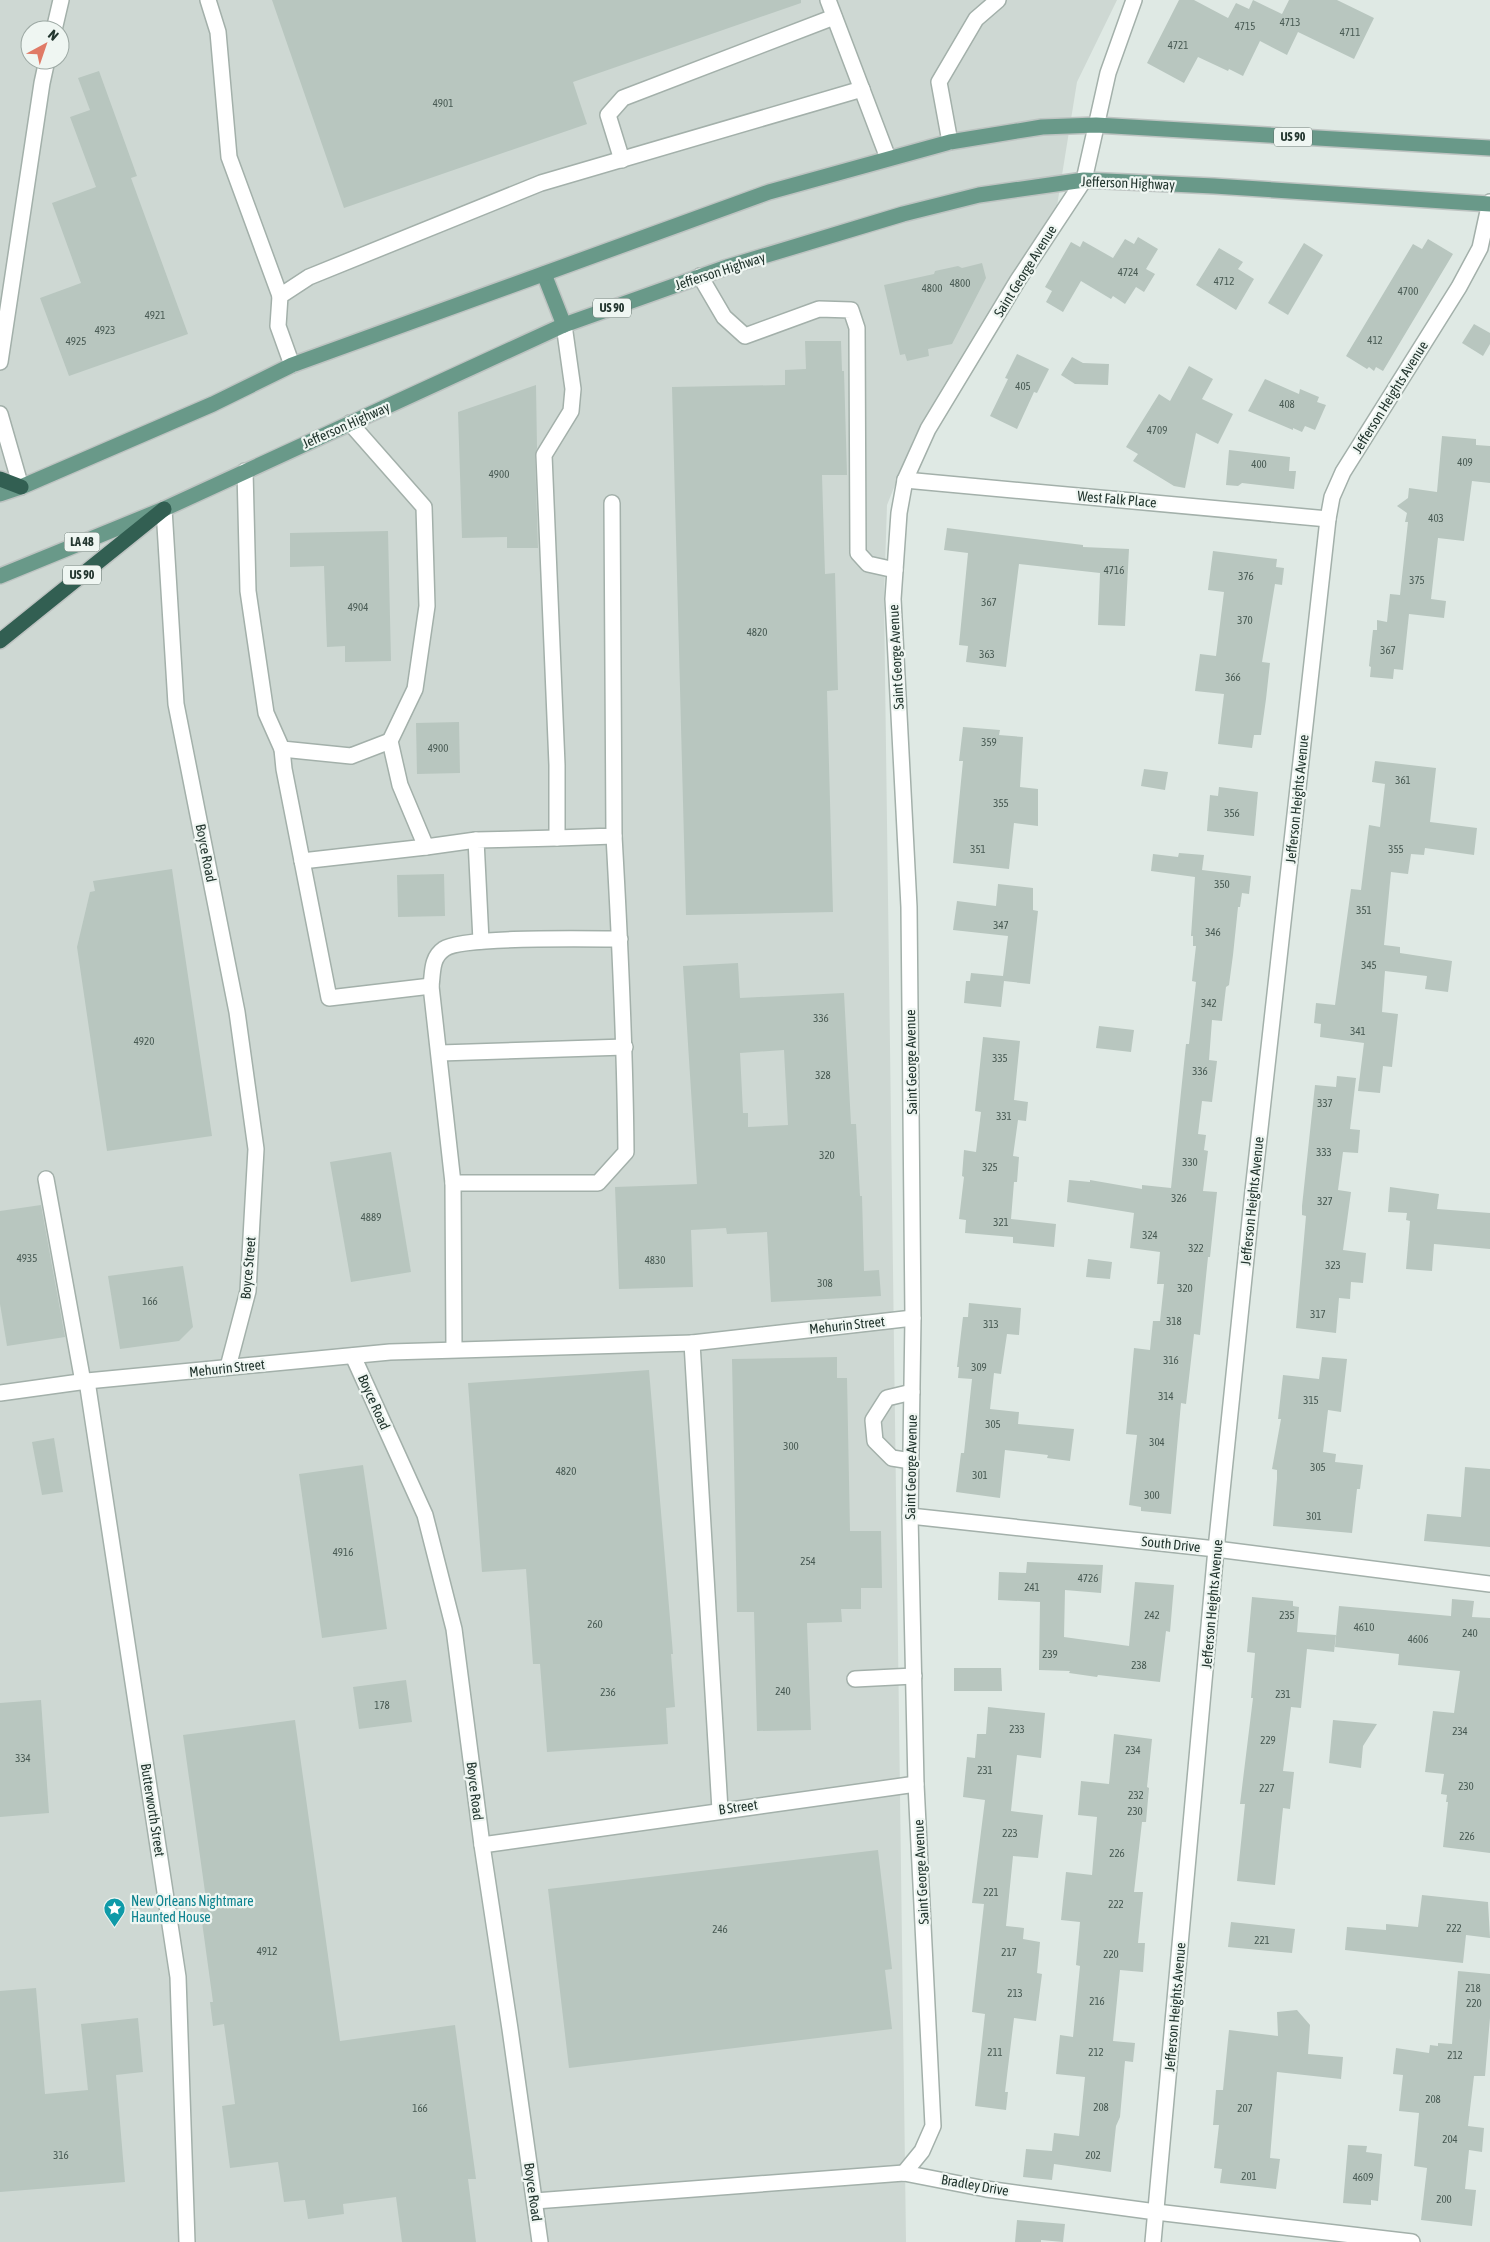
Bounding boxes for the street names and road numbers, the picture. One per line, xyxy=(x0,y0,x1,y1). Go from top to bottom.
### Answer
road number: US 90 xyxy=(1274,128,1312,146)
street label: Jefferson Highway xyxy=(1081,173,1175,193)
street label: Saint George Avenue xyxy=(990,222,1060,320)
street label: Jefferson Highway xyxy=(673,249,767,293)
road number: US 90 xyxy=(593,298,631,318)
street label: Jefferson Heights Avenue xyxy=(1349,338,1431,456)
street label: Jefferson Highway xyxy=(300,399,392,451)
street label: West Falk Place xyxy=(1077,488,1157,510)
road number: LA 48 xyxy=(64,532,100,552)
road number: US 90 xyxy=(63,566,101,584)
street label: Saint George Avenue xyxy=(885,604,907,710)
street label: Jefferson Heights Avenue xyxy=(1282,734,1312,864)
street label: Boyce Road xyxy=(193,823,219,883)
street label: Saint George Avenue xyxy=(902,1009,920,1115)
street label: Jefferson Heights Avenue xyxy=(1237,1136,1267,1266)
street label: Boyce Street xyxy=(237,1236,259,1300)
street label: Mehurin Street xyxy=(808,1313,886,1337)
street label: Mehurin Street xyxy=(188,1356,266,1380)
street label: Boyce Road xyxy=(355,1372,393,1432)
street label: Saint George Avenue xyxy=(902,1414,920,1520)
street label: South Drive xyxy=(1141,1533,1201,1555)
street label: Jefferson Heights Avenue xyxy=(1198,1539,1226,1669)
street label: Boyce Road xyxy=(463,1761,487,1821)
street label: Butterworth Street xyxy=(138,1762,168,1858)
street label: B Street xyxy=(717,1796,759,1818)
street label: Saint George Avenue xyxy=(910,1819,932,1925)
street label: Jefferson Heights Avenue xyxy=(1161,1942,1189,2072)
street label: Boyce Road xyxy=(521,2162,545,2222)
street label: Bradley Drive xyxy=(940,2171,1010,2199)

